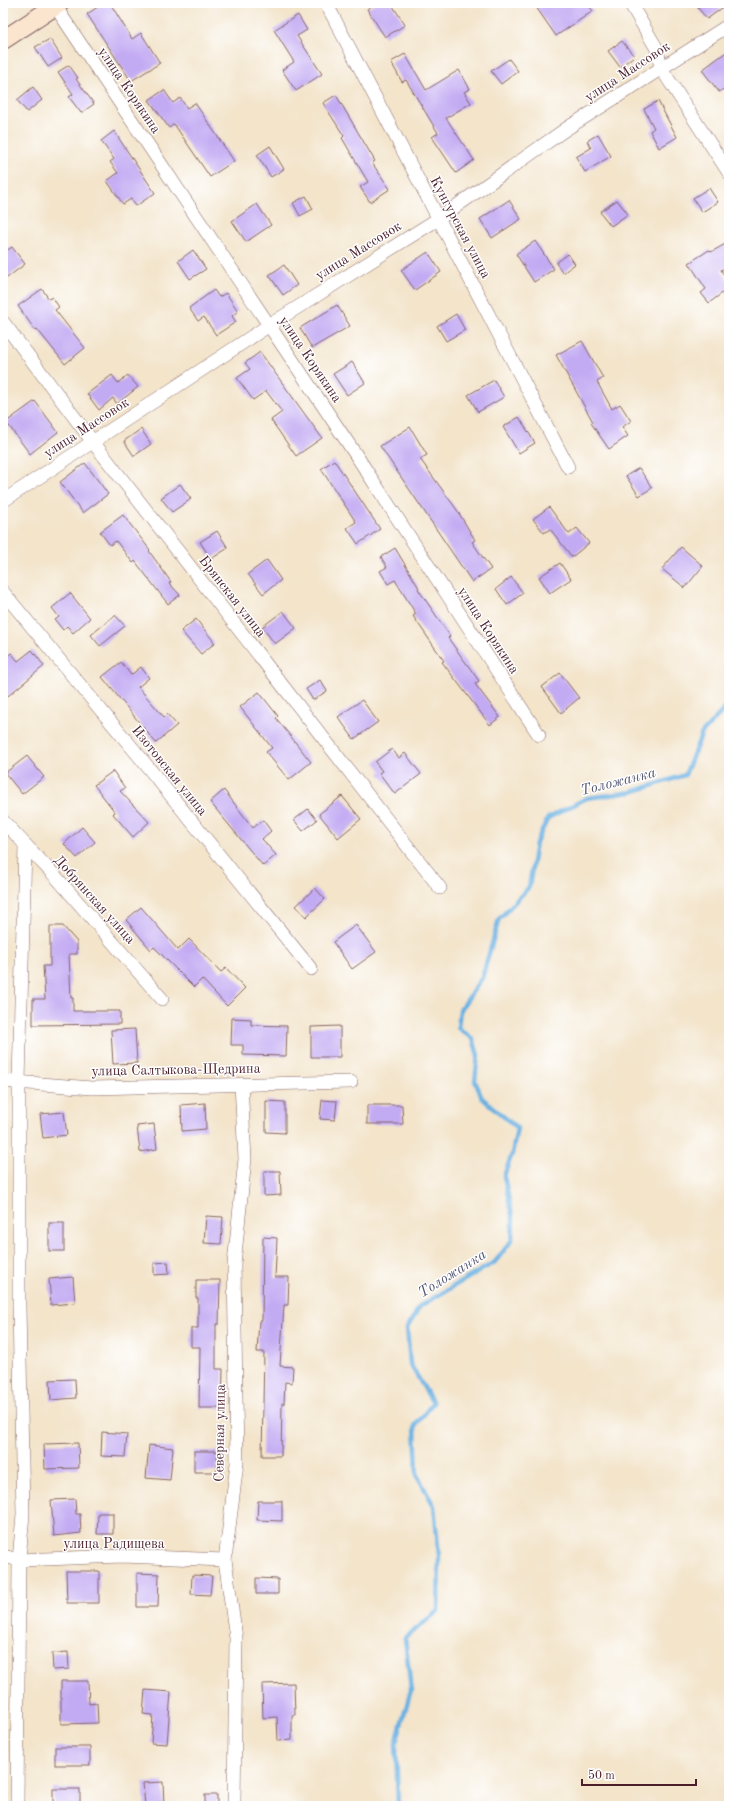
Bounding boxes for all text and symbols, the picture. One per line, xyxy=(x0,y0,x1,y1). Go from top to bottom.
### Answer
street label: улица Массовок xyxy=(583,39,673,104)
street label: улица Корякина xyxy=(95,45,163,136)
street label: Кунгурская улица xyxy=(427,174,493,281)
street label: улица Массовок xyxy=(313,219,404,283)
street label: улица Корякина xyxy=(276,314,344,405)
street label: улица Массовок xyxy=(42,395,132,460)
street label: Брянская улица xyxy=(196,553,268,640)
street label: улица Корякина xyxy=(455,585,521,677)
street label: Изотовская улица xyxy=(129,723,210,818)
water label: Толожанка xyxy=(579,766,658,799)
street label: Добрянская улица xyxy=(51,853,137,947)
street label: улица Салтыкова-Щедрина xyxy=(91,1062,261,1078)
water label: Толожанка xyxy=(416,1247,489,1301)
street label: Северная улица xyxy=(212,1384,228,1482)
street label: улица Радищева xyxy=(63,1537,165,1551)
scale bar xyxy=(582,1761,696,1787)
text: 50 m xyxy=(588,1769,615,1782)

